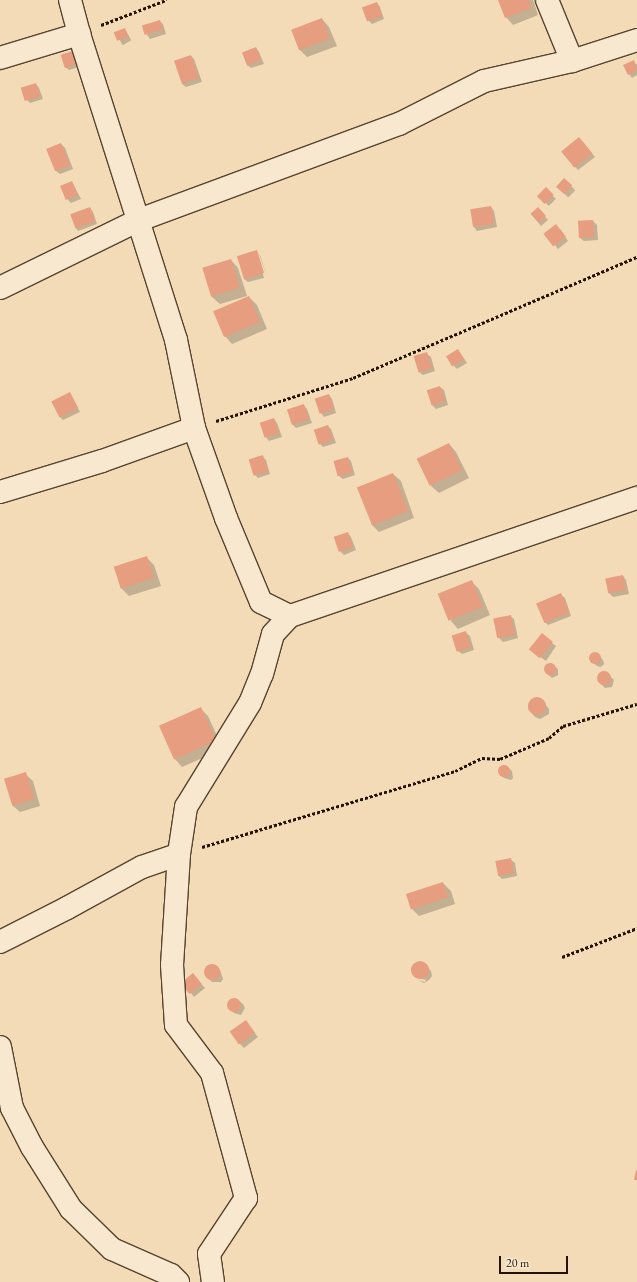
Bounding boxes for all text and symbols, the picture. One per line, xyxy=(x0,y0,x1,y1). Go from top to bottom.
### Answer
scale bar xyxy=(501,1248,570,1274)
text: 20 m xyxy=(506,1255,529,1271)

